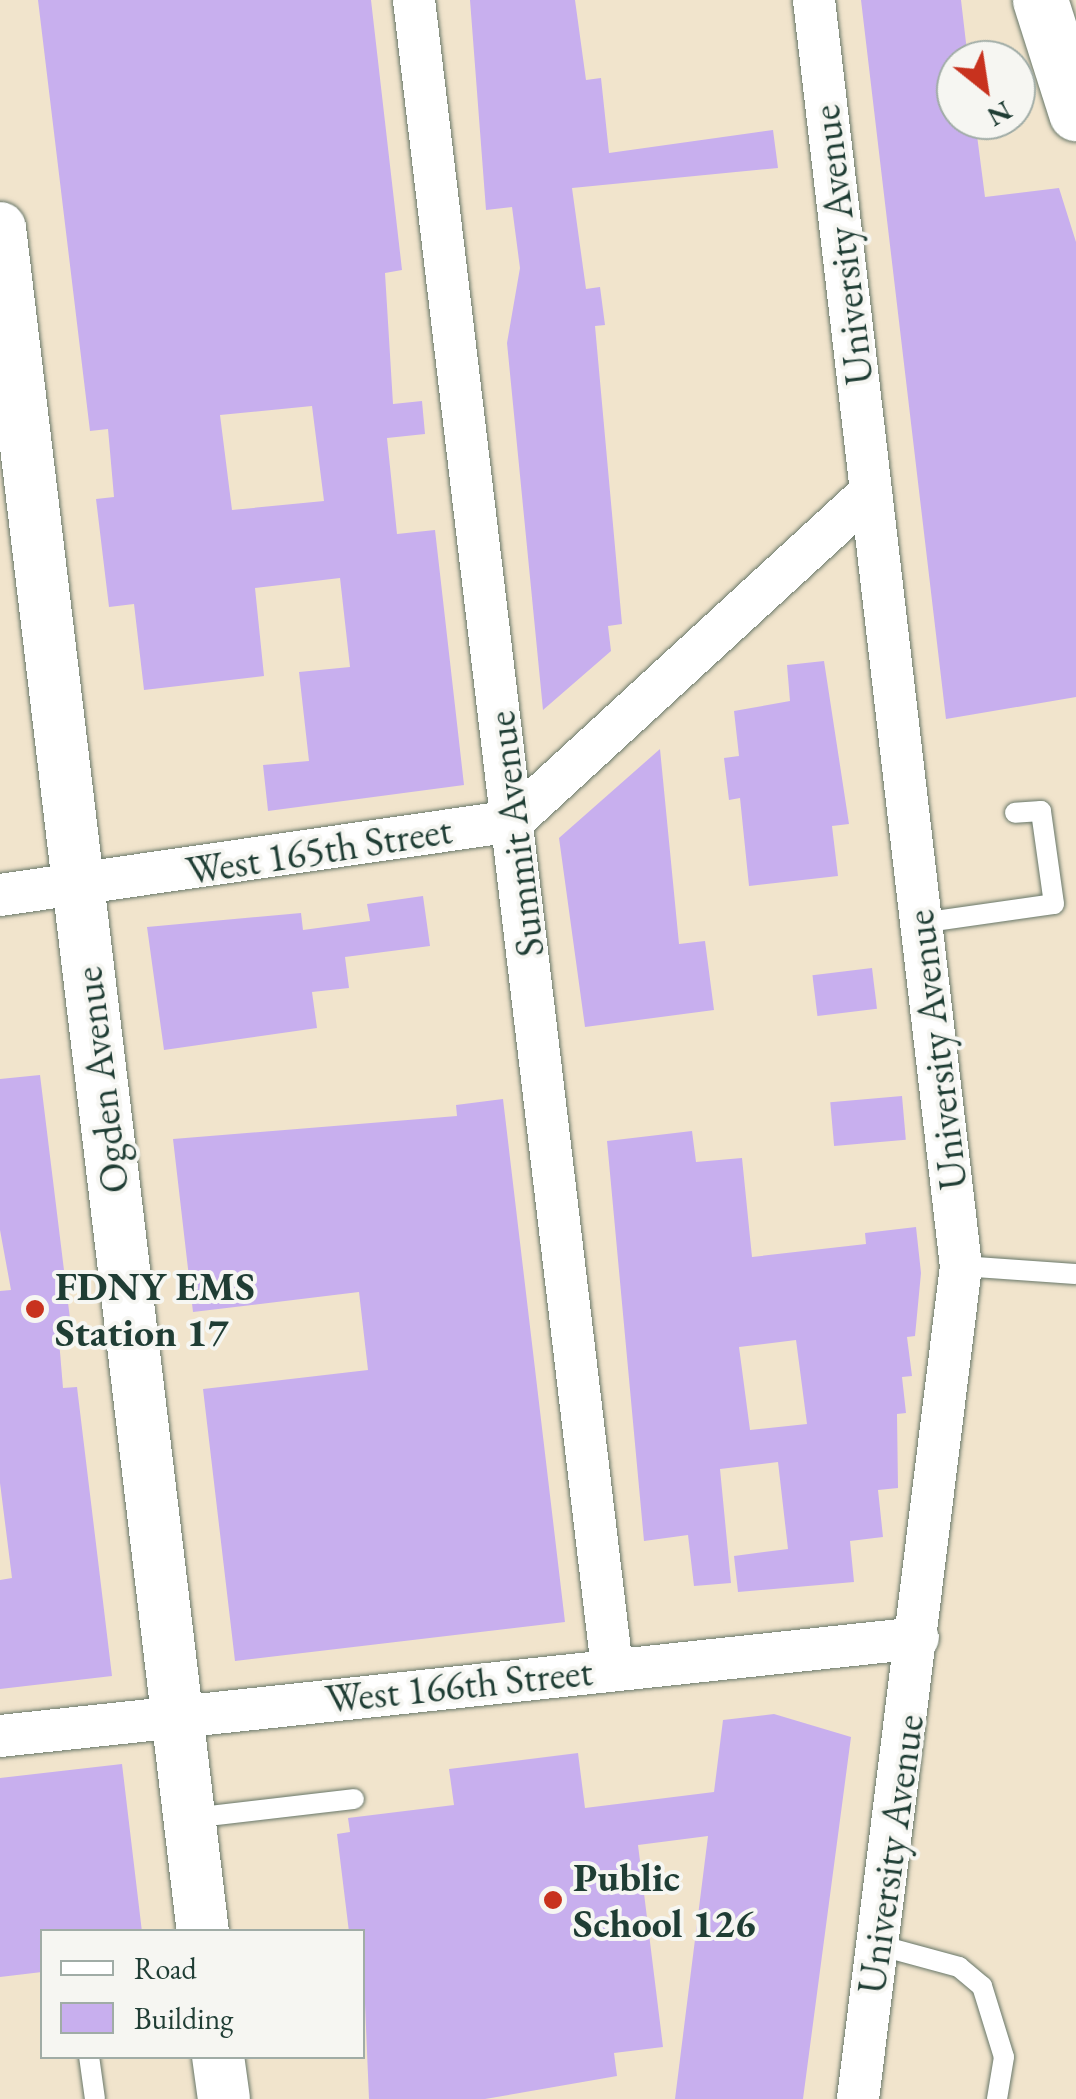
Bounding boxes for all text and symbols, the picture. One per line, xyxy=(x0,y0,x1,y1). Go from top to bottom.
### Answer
north arrow xyxy=(936,40,1036,140)
text: N xyxy=(981,93,1019,136)
street label: University Avenue xyxy=(801,102,883,388)
street label: Summit Avenue xyxy=(476,708,554,960)
street label: West 165th Street xyxy=(183,805,455,895)
street label: University Avenue xyxy=(895,907,977,1193)
street label: Ogden Avenue xyxy=(63,964,139,1196)
place label: FDNY EMS Station 17 xyxy=(55,1262,255,1356)
marker: FDNY EMS Station 17 xyxy=(24,1298,46,1320)
street label: West 166th Street xyxy=(323,1647,595,1723)
street label: University Avenue xyxy=(847,1711,933,1997)
place label: Public School 126 xyxy=(573,1853,756,1947)
marker: Public School 126 xyxy=(542,1889,564,1911)
legend xyxy=(40,1929,365,2059)
text: Road xyxy=(134,1949,197,1988)
text: Building xyxy=(134,1999,233,2038)

